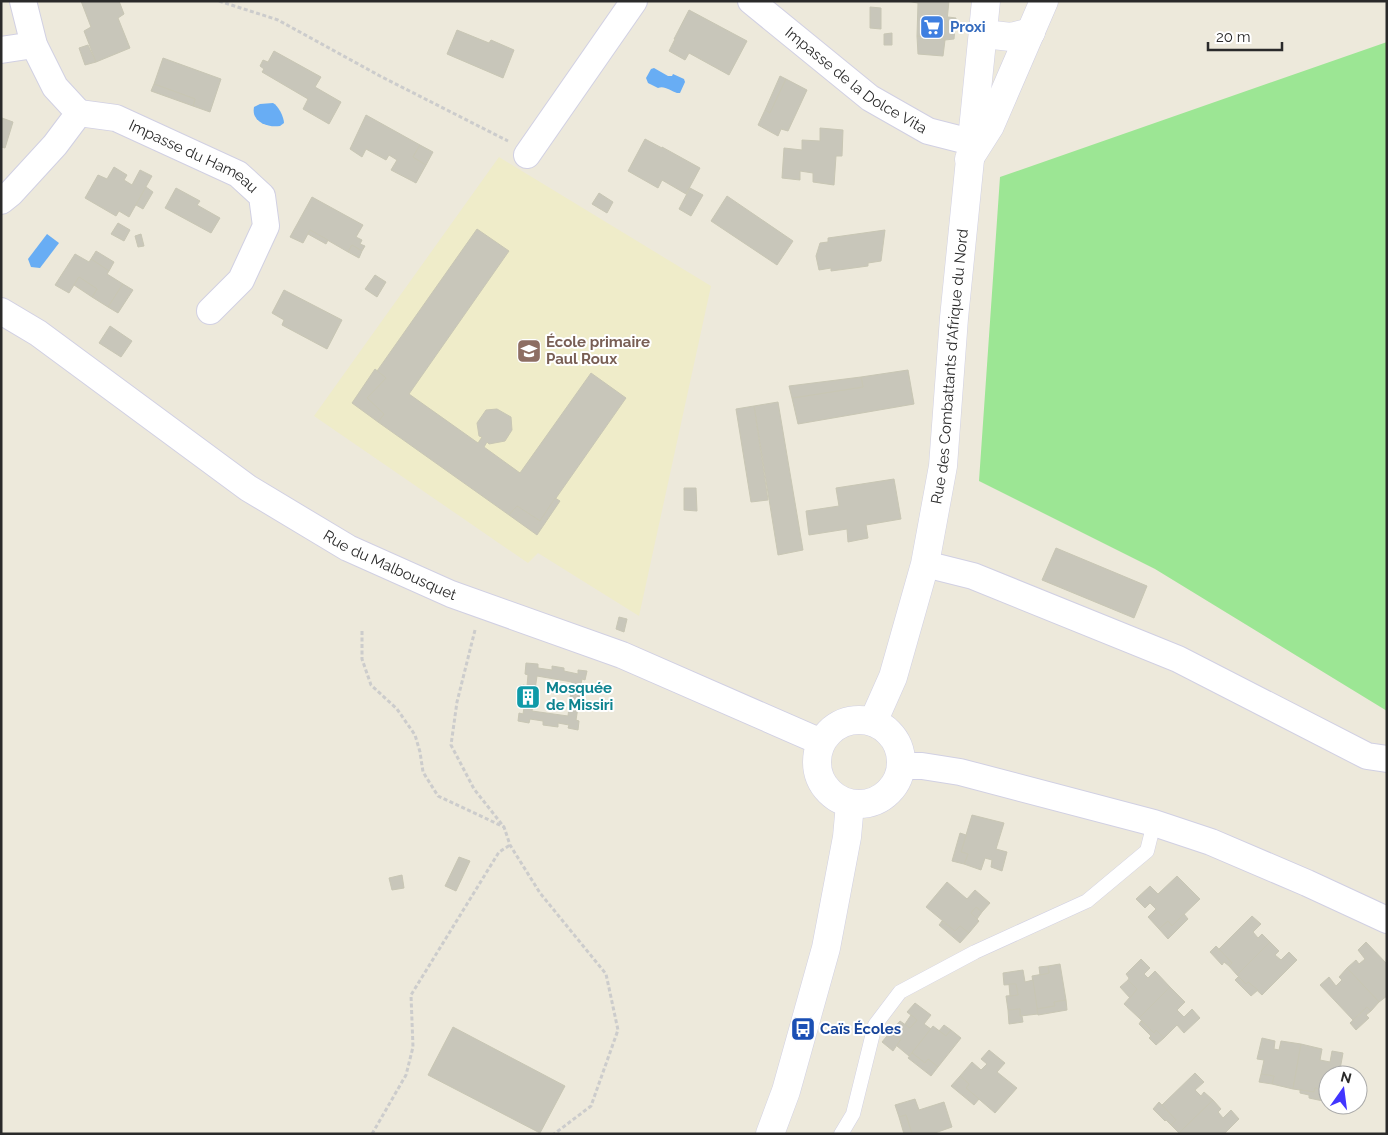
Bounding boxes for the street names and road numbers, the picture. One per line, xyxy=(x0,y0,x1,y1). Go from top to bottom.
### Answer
street label: Impasse de la Dolce Vita xyxy=(781,23,930,137)
street label: Impasse du Hameau xyxy=(126,116,262,197)
street label: Rue des Combattants d'Afrique du Nord xyxy=(927,228,972,506)
street label: Rue du Malbousquet xyxy=(320,526,459,604)

